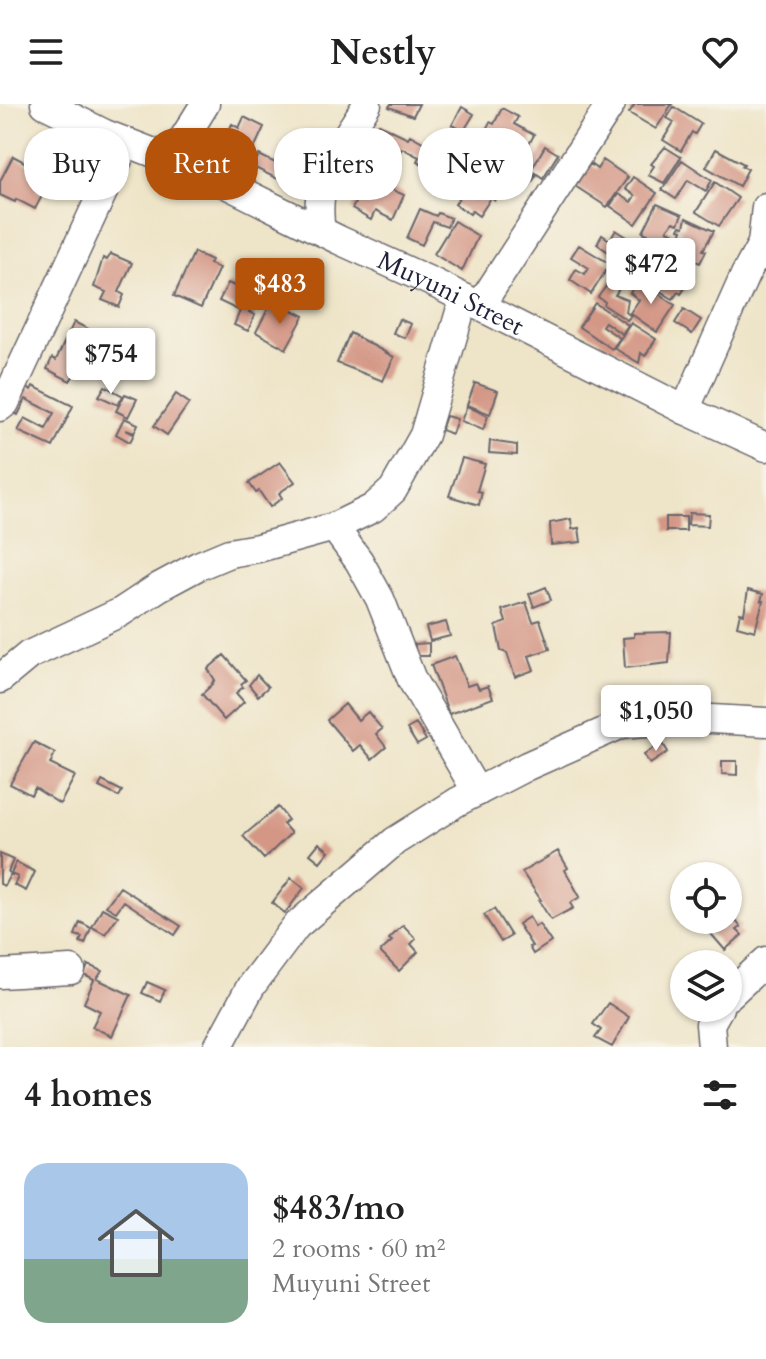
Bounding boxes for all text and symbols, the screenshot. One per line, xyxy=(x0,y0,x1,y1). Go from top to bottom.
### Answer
text: Nestly xyxy=(330,28,436,77)
icon: menu xyxy=(24,30,68,74)
icon: heart xyxy=(698,30,742,74)
chip: Buy xyxy=(24,128,129,200)
chip: Rent xyxy=(145,128,258,200)
chip: Filters xyxy=(274,128,402,200)
chip: New xyxy=(418,128,533,200)
pin: $472 xyxy=(604,238,698,306)
street label: Muyuni Street xyxy=(372,243,530,344)
text: $472 xyxy=(624,246,678,281)
pin: $483 xyxy=(233,258,327,326)
text: $483 xyxy=(253,266,307,301)
pin: $754 xyxy=(64,328,158,396)
text: $754 xyxy=(84,336,138,371)
pin: $1,050 xyxy=(591,685,721,753)
text: $1,050 xyxy=(619,693,693,728)
map controls xyxy=(670,862,742,1022)
button: locate xyxy=(670,862,742,934)
button: layers xyxy=(670,950,742,1022)
text: 4 homes xyxy=(24,1072,152,1118)
icon: filters xyxy=(698,1073,742,1117)
text: $483/mo xyxy=(272,1185,405,1231)
icon: home xyxy=(88,1195,184,1291)
text: 2 rooms · 60 m² xyxy=(272,1231,445,1266)
text: Muyuni Street xyxy=(272,1266,430,1301)

